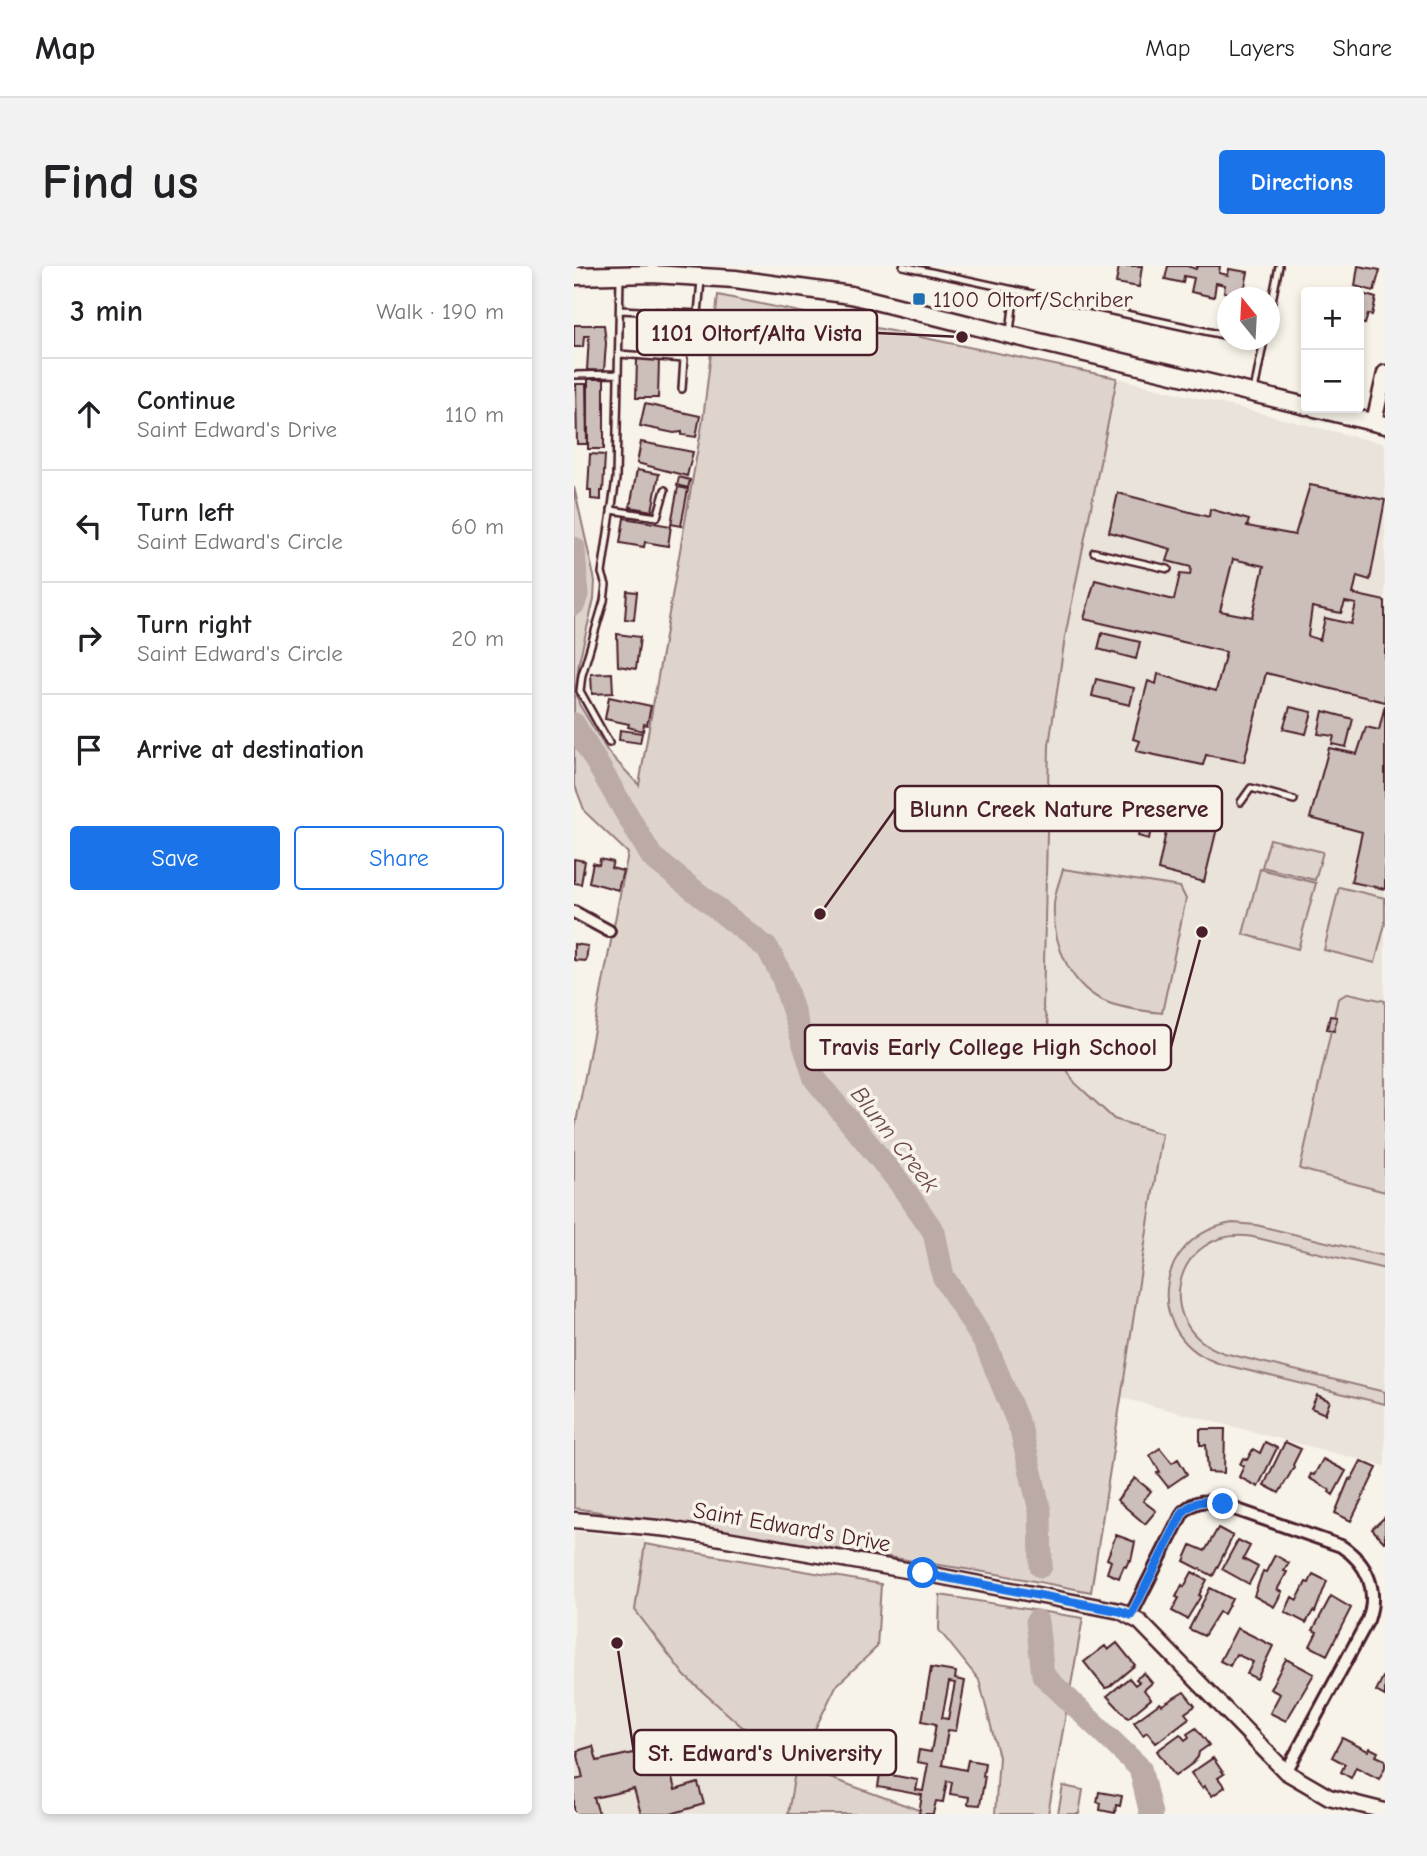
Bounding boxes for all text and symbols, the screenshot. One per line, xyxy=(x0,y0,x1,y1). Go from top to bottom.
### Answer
text: Map xyxy=(35,29,96,67)
text: Map xyxy=(1145,34,1191,62)
text: Layers xyxy=(1229,34,1294,62)
text: Share xyxy=(1332,34,1392,62)
button: Directions xyxy=(1219,150,1385,214)
text: Find us xyxy=(42,154,198,210)
place label: 1100 Oltorf/Schriber xyxy=(933,286,1134,313)
north arrow xyxy=(1217,287,1280,350)
map controls xyxy=(1301,287,1364,413)
button: + xyxy=(1301,287,1364,350)
marker: 1100 Oltorf/Schriber xyxy=(911,291,927,307)
text: 3 min xyxy=(70,294,143,329)
text: Walk · 190 m xyxy=(376,298,504,325)
callout: 1101 Oltorf/Alta Vista xyxy=(637,310,877,355)
text: 1101 Oltorf/Alta Vista xyxy=(651,319,863,347)
button: − xyxy=(1301,350,1364,413)
text: Continue xyxy=(137,386,235,416)
icon: ahead xyxy=(70,395,108,433)
text: 110 m xyxy=(445,401,504,428)
text: Saint Edward's Drive xyxy=(137,416,337,443)
text: Turn left xyxy=(137,498,234,528)
icon: left xyxy=(70,507,108,545)
text: 60 m xyxy=(451,513,504,540)
text: Saint Edward's Circle xyxy=(137,528,343,555)
text: Turn right xyxy=(137,610,251,640)
icon: right xyxy=(70,619,108,657)
text: 20 m xyxy=(451,625,504,652)
text: Saint Edward's Circle xyxy=(137,640,343,667)
icon: arrive xyxy=(70,731,108,769)
text: Arrive at destination xyxy=(137,735,364,765)
callout: Blunn Creek Nature Preserve xyxy=(895,786,1222,831)
text: Blunn Creek Nature Preserve xyxy=(909,795,1209,823)
button: Save xyxy=(70,826,280,890)
button: Share xyxy=(294,826,504,890)
callout: Travis Early College High School xyxy=(805,1025,1171,1070)
text: Travis Early College High School xyxy=(819,1033,1157,1061)
water label: Blunn Creek xyxy=(845,1080,945,1198)
route end xyxy=(1207,1488,1238,1519)
street label: Saint Edward's Drive xyxy=(691,1496,893,1558)
route start xyxy=(907,1557,938,1588)
callout: St. Edward's University xyxy=(634,1730,896,1775)
text: St. Edward's University xyxy=(648,1739,882,1767)

